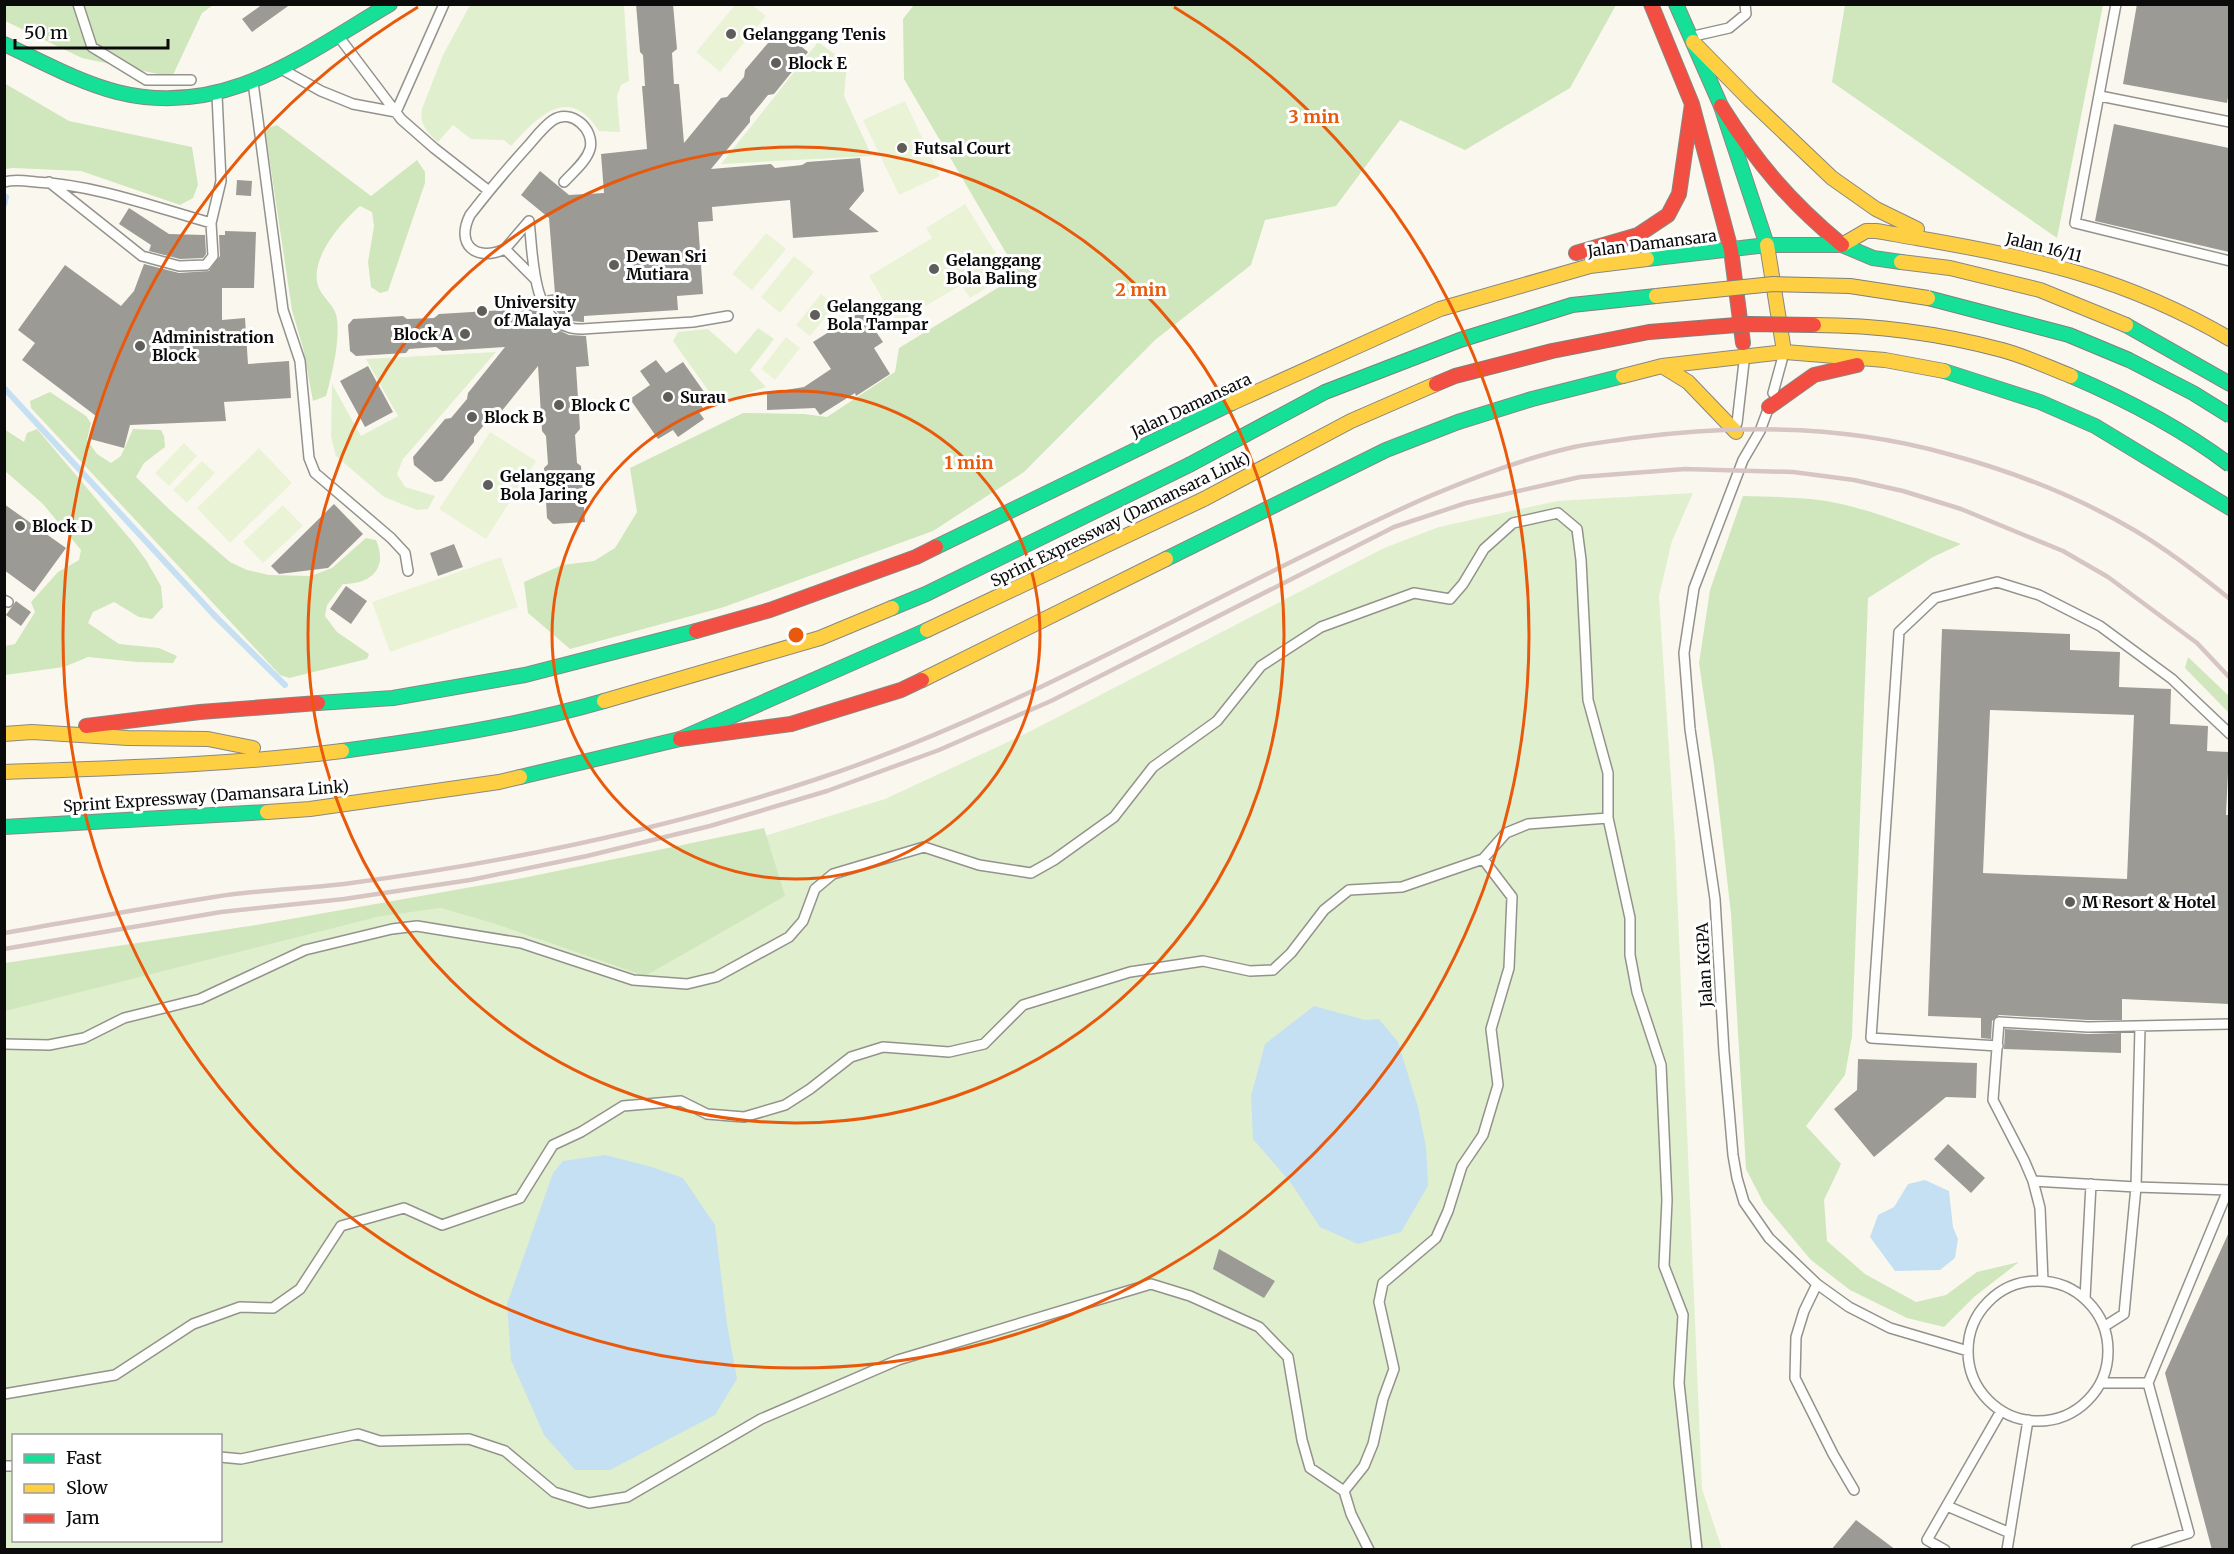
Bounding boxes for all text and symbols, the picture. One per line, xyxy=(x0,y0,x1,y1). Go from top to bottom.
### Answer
scale bar xyxy=(15,12,168,50)
text: 50 m xyxy=(24,21,68,44)
place label: Gelanggang Tenis xyxy=(743,24,886,44)
marker: Gelanggang Tenis xyxy=(724,27,738,41)
place label: Block E xyxy=(788,53,847,73)
marker: Block E xyxy=(769,56,783,70)
text: 3 min xyxy=(1289,105,1339,128)
place label: Futsal Court xyxy=(914,138,1011,158)
marker: Futsal Court xyxy=(895,141,909,155)
street label: Jalan Damansara xyxy=(1585,225,1718,261)
street label: Jalan 16/11 xyxy=(2003,228,2084,266)
place label: Dewan Sri Mutiara xyxy=(626,246,707,284)
place label: Gelanggang Bola Baling xyxy=(946,250,1041,288)
marker: Dewan Sri Mutiara xyxy=(607,258,621,272)
marker: Gelanggang Bola Baling xyxy=(927,262,941,276)
text: 2 min xyxy=(1115,278,1167,301)
place label: University of Malaya xyxy=(494,292,577,330)
place label: Gelanggang Bola Tampar xyxy=(827,296,929,334)
marker: University of Malaya xyxy=(475,304,489,318)
marker: Gelanggang Bola Tampar xyxy=(808,308,822,322)
place label: Block A xyxy=(393,324,454,344)
place label: Administration Block xyxy=(151,327,274,365)
marker: Block A xyxy=(458,327,472,341)
marker: Administration Block xyxy=(133,339,147,353)
street label: Jalan Damansara xyxy=(1127,368,1255,442)
place label: Surau xyxy=(680,387,726,407)
marker: Surau xyxy=(661,390,675,404)
place label: Block C xyxy=(571,395,630,415)
marker: Block C xyxy=(552,398,566,412)
place label: Block B xyxy=(484,407,544,427)
marker: Block B xyxy=(465,410,479,424)
street label: Sprint Expressway (Damansara Link) xyxy=(987,447,1253,591)
text: 1 min xyxy=(944,451,994,474)
place label: Gelanggang Bola Jaring xyxy=(500,466,595,504)
marker: Gelanggang Bola Jaring xyxy=(481,478,495,492)
place label: Block D xyxy=(32,516,93,536)
marker: Block D xyxy=(13,519,27,533)
centre of rings xyxy=(786,625,806,645)
street label: Sprint Expressway (Damansara Link) xyxy=(62,776,350,816)
place label: M Resort & Hotel xyxy=(2082,892,2216,912)
marker: M Resort & Hotel xyxy=(2063,895,2077,909)
street label: Jalan KGPA xyxy=(1692,921,1716,1009)
legend xyxy=(12,1434,222,1542)
text: Fast xyxy=(66,1446,102,1469)
text: Slow xyxy=(66,1476,109,1499)
text: Jam xyxy=(65,1506,100,1529)

